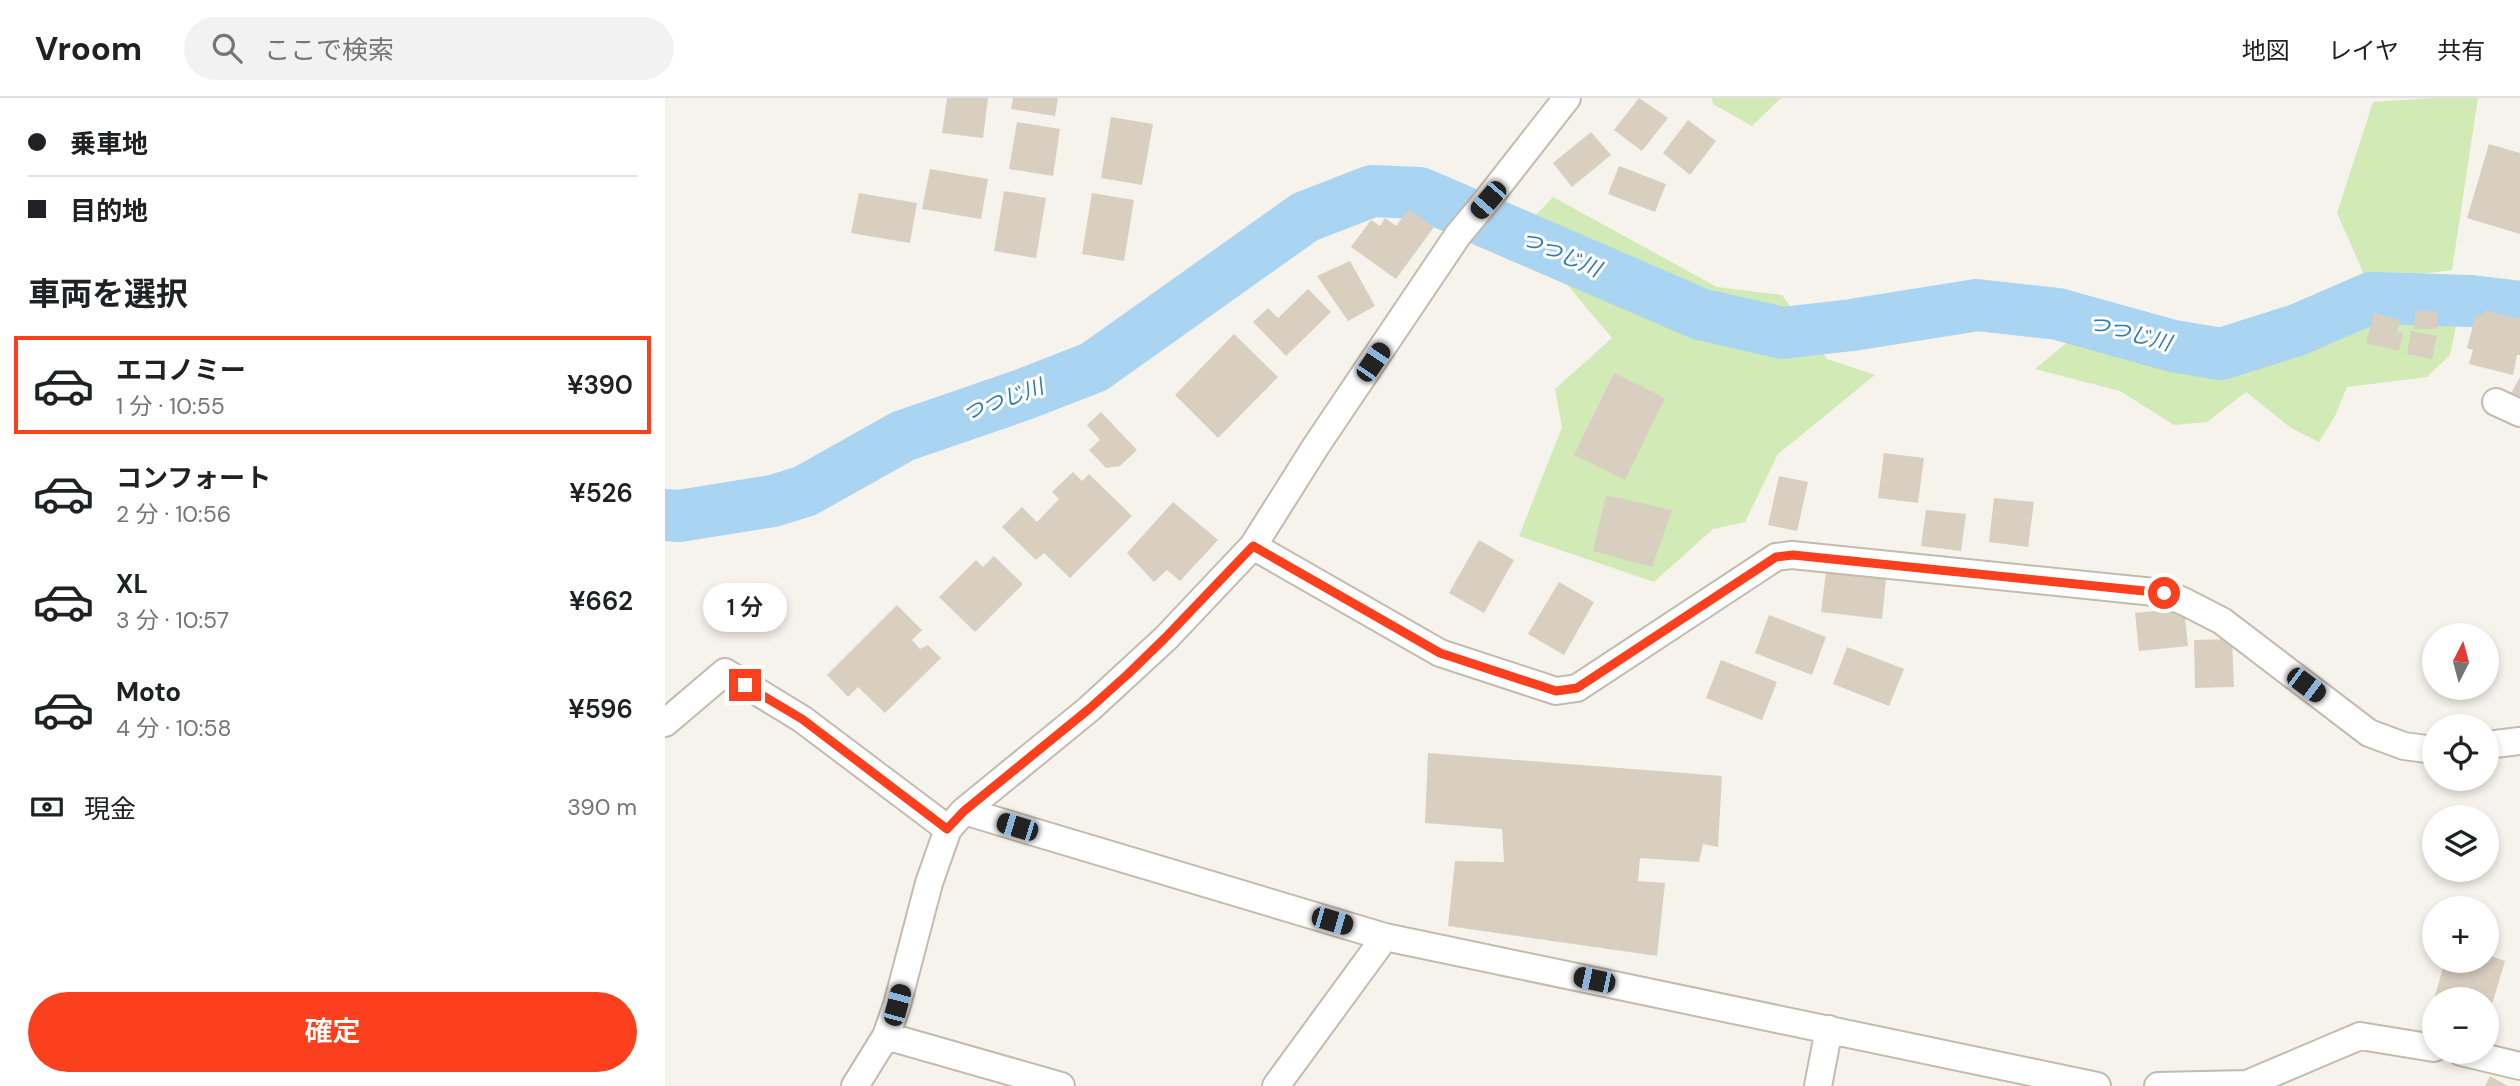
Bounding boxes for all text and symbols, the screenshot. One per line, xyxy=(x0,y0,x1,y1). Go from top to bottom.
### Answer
search box xyxy=(184,17,674,80)
text: Vroom xyxy=(35,27,142,70)
icon: search xyxy=(208,29,246,67)
text: ここで検索 xyxy=(264,33,394,67)
text: 地図 xyxy=(2242,35,2290,66)
text: レイヤ xyxy=(2328,35,2399,66)
text: 共有 xyxy=(2437,35,2485,66)
text: 乗車地 xyxy=(70,127,148,161)
car xyxy=(1467,177,1510,223)
text: 目的地 xyxy=(70,194,148,228)
water label: つつじ川 xyxy=(1517,225,1607,284)
text: 車両を選択 xyxy=(28,273,188,315)
water label: つつじ川 xyxy=(2086,309,2176,358)
car xyxy=(1353,339,1394,385)
text: エコノミー xyxy=(116,353,246,387)
icon: car xyxy=(32,354,95,417)
text: ¥390 xyxy=(567,368,633,402)
water label: つつじ川 xyxy=(959,372,1049,428)
text: 1 分 · 10:55 xyxy=(116,391,225,421)
text: コンフォート xyxy=(116,461,271,495)
icon: car xyxy=(32,462,95,525)
text: ¥526 xyxy=(569,476,633,510)
text: 2 分 · 10:56 xyxy=(116,499,231,529)
text: XL xyxy=(116,567,148,601)
icon: car xyxy=(32,570,95,633)
route start xyxy=(2148,577,2180,609)
text: ¥662 xyxy=(569,584,633,618)
callout: 1 分 xyxy=(703,584,787,632)
text: 1 分 xyxy=(727,592,763,622)
text: 3 分 · 10:57 xyxy=(116,605,229,635)
north arrow xyxy=(2422,623,2499,700)
map controls xyxy=(2422,623,2499,1064)
car xyxy=(2283,664,2330,706)
route end xyxy=(729,669,761,701)
text: Moto xyxy=(116,675,181,709)
icon: car xyxy=(32,678,95,741)
text: ¥596 xyxy=(568,692,633,726)
text: 4 分 · 10:58 xyxy=(116,713,231,743)
button: locate xyxy=(2422,714,2499,791)
icon: cash xyxy=(28,788,66,826)
text: 現金 xyxy=(84,792,136,826)
text: 390 m xyxy=(567,792,637,822)
button: layers xyxy=(2422,805,2499,882)
car xyxy=(994,811,1041,843)
button: + xyxy=(2422,896,2499,973)
car xyxy=(1309,905,1356,937)
car xyxy=(1572,965,1617,995)
car xyxy=(882,982,913,1028)
button: − xyxy=(2422,987,2499,1064)
button: 確定 xyxy=(28,992,637,1072)

